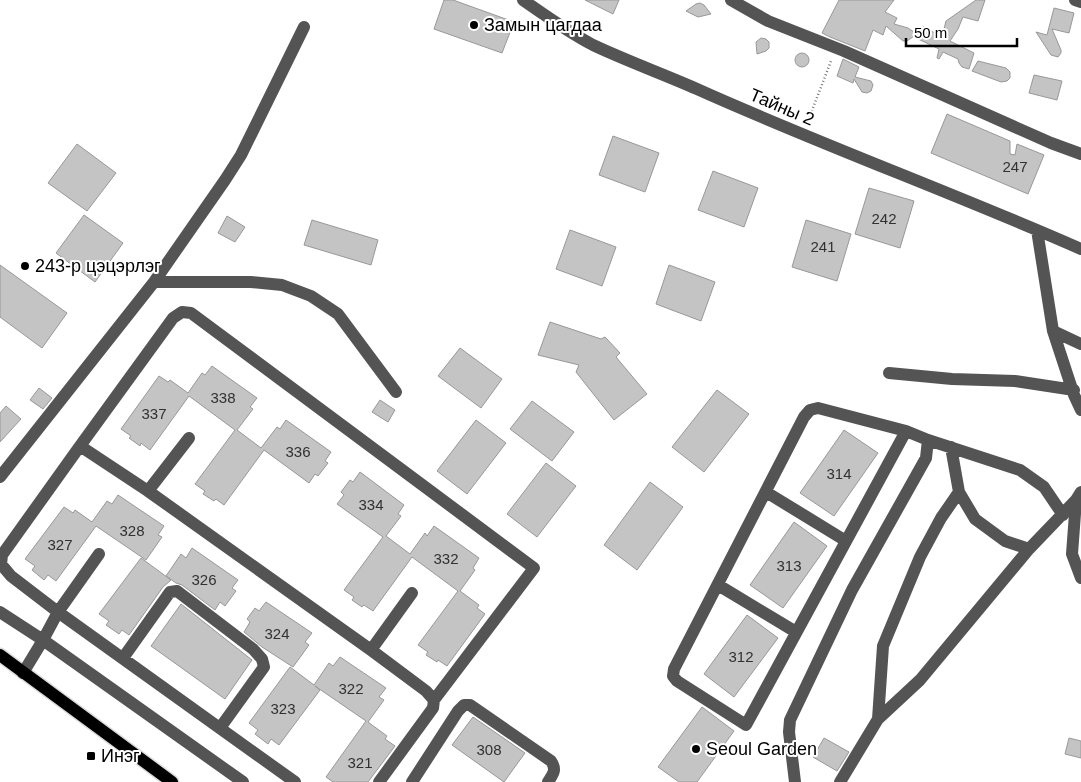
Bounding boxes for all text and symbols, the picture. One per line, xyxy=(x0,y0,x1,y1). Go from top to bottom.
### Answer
place label: Замын цагдаа xyxy=(484,15,603,35)
scale bar xyxy=(906,15,1017,47)
marker: Замын цагдаа xyxy=(468,19,480,31)
text: 50 m xyxy=(914,24,947,41)
street label: Тайны 2 xyxy=(747,84,817,130)
house number: 247 xyxy=(1002,158,1028,175)
house number: 242 xyxy=(871,210,897,227)
house number: 241 xyxy=(810,238,836,255)
place label: 243-р цэцэрлэг xyxy=(35,256,161,276)
marker: 243-р цэцэрлэг xyxy=(19,260,31,272)
house number: 338 xyxy=(210,389,236,406)
house number: 337 xyxy=(141,405,167,422)
house number: 336 xyxy=(285,443,311,460)
house number: 314 xyxy=(826,465,852,482)
house number: 334 xyxy=(358,496,384,513)
house number: 328 xyxy=(119,522,145,539)
house number: 327 xyxy=(47,536,73,553)
house number: 332 xyxy=(433,550,459,567)
house number: 313 xyxy=(776,557,802,574)
house number: 326 xyxy=(191,571,217,588)
house number: 324 xyxy=(264,625,290,642)
house number: 312 xyxy=(728,648,754,665)
house number: 322 xyxy=(338,680,364,697)
house number: 323 xyxy=(270,700,296,717)
place label: Seoul Garden xyxy=(706,739,817,759)
house number: 308 xyxy=(476,741,502,758)
marker: Seoul Garden xyxy=(690,743,702,755)
place label: Инэг xyxy=(101,746,140,766)
marker: Инэг xyxy=(85,750,97,762)
house number: 321 xyxy=(347,754,373,771)

